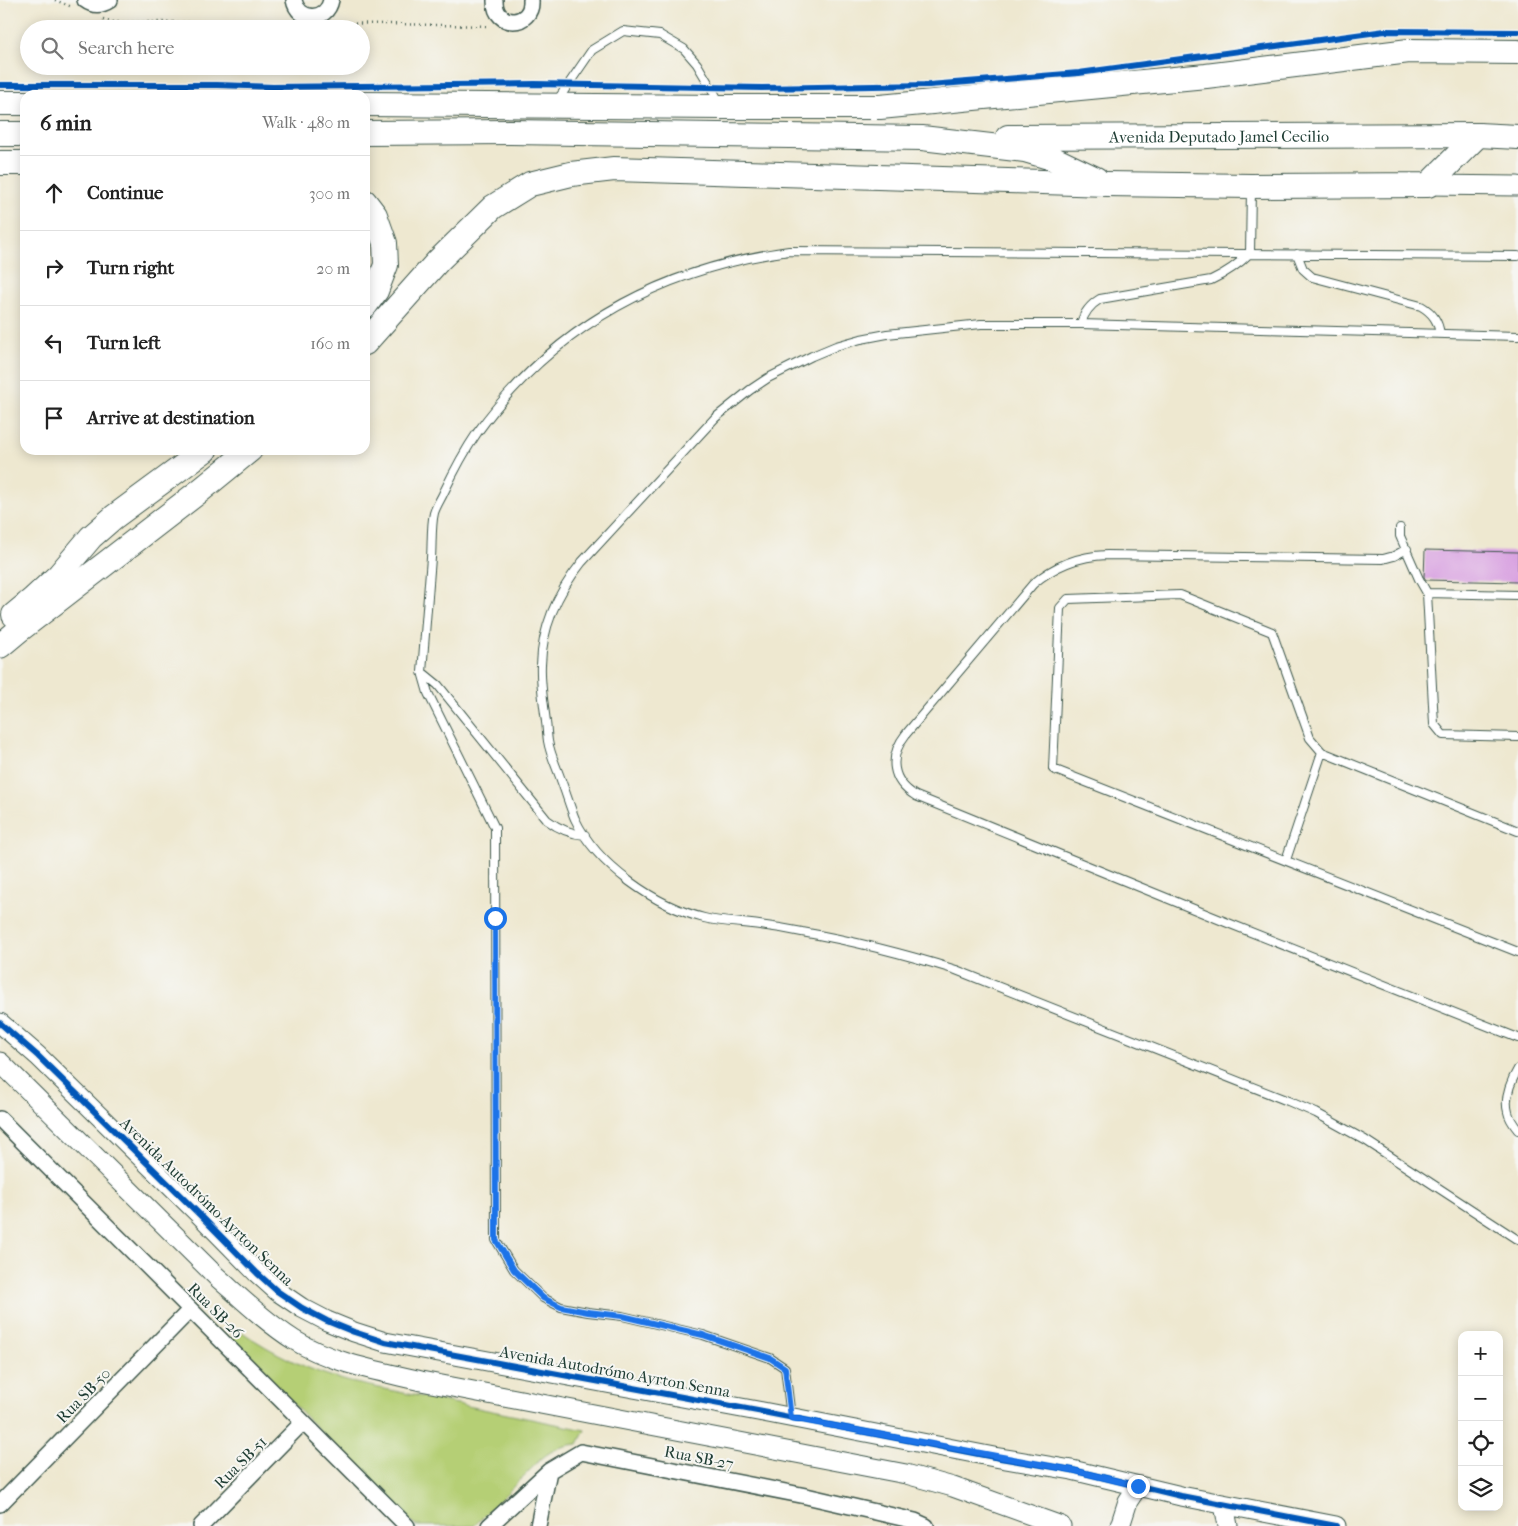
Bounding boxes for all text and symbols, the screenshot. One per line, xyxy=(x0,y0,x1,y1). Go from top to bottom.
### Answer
search box xyxy=(20,20,370,75)
icon: search xyxy=(38,34,66,62)
text: Search here xyxy=(78,37,174,59)
text: 6 min xyxy=(40,111,92,135)
text: Walk · 480 m xyxy=(262,113,350,132)
street label: Avenida Deputado Jamel Cecilio xyxy=(1108,127,1329,147)
icon: ahead xyxy=(40,179,68,207)
text: Continue xyxy=(87,182,163,204)
text: 300 m xyxy=(309,184,350,203)
icon: right xyxy=(40,254,68,282)
text: Turn right xyxy=(87,257,174,279)
text: 20 m xyxy=(316,259,350,278)
icon: left xyxy=(40,329,68,357)
text: Turn left xyxy=(87,332,161,354)
text: 160 m xyxy=(310,334,350,353)
icon: arrive xyxy=(40,404,68,432)
text: Arrive at destination xyxy=(87,407,255,429)
route start xyxy=(484,907,507,930)
street label: Avenida Autodrómo Ayrton Senna xyxy=(115,1113,298,1290)
street label: Rua SB-26 xyxy=(184,1279,248,1342)
map controls xyxy=(1458,1331,1503,1511)
button: + xyxy=(1458,1331,1503,1376)
street label: Avenida Autodrómo Ayrton Senna xyxy=(497,1342,732,1401)
street label: Rua SB-50 xyxy=(52,1364,114,1427)
button: − xyxy=(1458,1376,1503,1421)
button: locate xyxy=(1458,1421,1503,1466)
street label: Rua SB-51 xyxy=(210,1432,271,1493)
street label: Rua SB-27 xyxy=(663,1441,735,1474)
button: layers xyxy=(1458,1466,1503,1511)
route end xyxy=(1127,1475,1150,1498)

